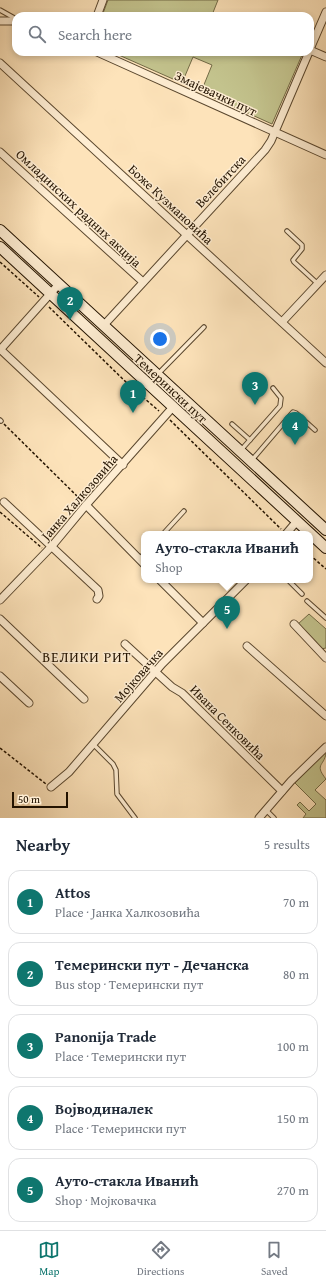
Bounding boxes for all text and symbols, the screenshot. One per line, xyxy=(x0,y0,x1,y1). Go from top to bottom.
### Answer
search box xyxy=(12,12,314,56)
icon: search xyxy=(26,23,48,45)
text: Search here xyxy=(58,24,132,45)
street label: Змајевачки пут xyxy=(171,66,261,121)
street label: Омладинских радних акција xyxy=(12,145,146,272)
street label: Велебитска xyxy=(191,150,250,212)
street label: Боже Кузмановића xyxy=(124,160,218,249)
pin: 2 xyxy=(57,287,83,320)
your location xyxy=(150,329,170,349)
street label: Темерински пут xyxy=(130,349,212,428)
pin: 3 xyxy=(242,372,268,405)
pin: 1 xyxy=(120,380,146,413)
pin: 4 xyxy=(282,412,308,445)
street label: Јанка Халкозовића xyxy=(35,450,123,546)
popup xyxy=(141,531,313,583)
text: Ауто-стакла Иванић xyxy=(155,537,299,558)
text: Shop xyxy=(155,558,183,577)
pin: 5 xyxy=(214,596,240,629)
street label: Мојковачка xyxy=(109,643,168,707)
district label: ВЕЛИКИ РИТ xyxy=(42,647,132,667)
street label: Ивана Сенковића xyxy=(186,680,270,765)
scale bar xyxy=(12,790,68,809)
text: 50 m xyxy=(18,791,40,807)
text: Nearby xyxy=(16,832,70,857)
text: 5 results xyxy=(264,835,310,854)
text: Attos xyxy=(55,882,90,903)
text: 1 xyxy=(27,893,33,912)
text: 70 m xyxy=(283,893,309,912)
text: Place · Јанка Халкозовића xyxy=(55,903,200,922)
text: Темерински пут - Дечанска xyxy=(55,954,249,975)
text: 2 xyxy=(27,965,33,984)
text: 80 m xyxy=(283,965,309,984)
text: Bus stop · Темерински пут xyxy=(55,975,203,994)
text: Panonija Trade xyxy=(55,1026,157,1047)
text: 3 xyxy=(27,1037,33,1056)
text: 100 m xyxy=(277,1037,309,1056)
text: Place · Темерински пут xyxy=(55,1047,186,1066)
text: Војводиналек xyxy=(55,1098,153,1119)
text: 4 xyxy=(27,1109,33,1128)
text: 150 m xyxy=(277,1109,309,1128)
text: Place · Темерински пут xyxy=(55,1119,186,1138)
text: Ауто-стакла Иванић xyxy=(55,1170,199,1191)
text: 5 xyxy=(27,1181,33,1200)
text: 270 m xyxy=(277,1181,309,1200)
text: Shop · Мојковачка xyxy=(55,1191,156,1210)
tab: Map xyxy=(38,1239,60,1279)
tab: Directions xyxy=(137,1239,184,1279)
tab: Saved xyxy=(261,1239,288,1279)

